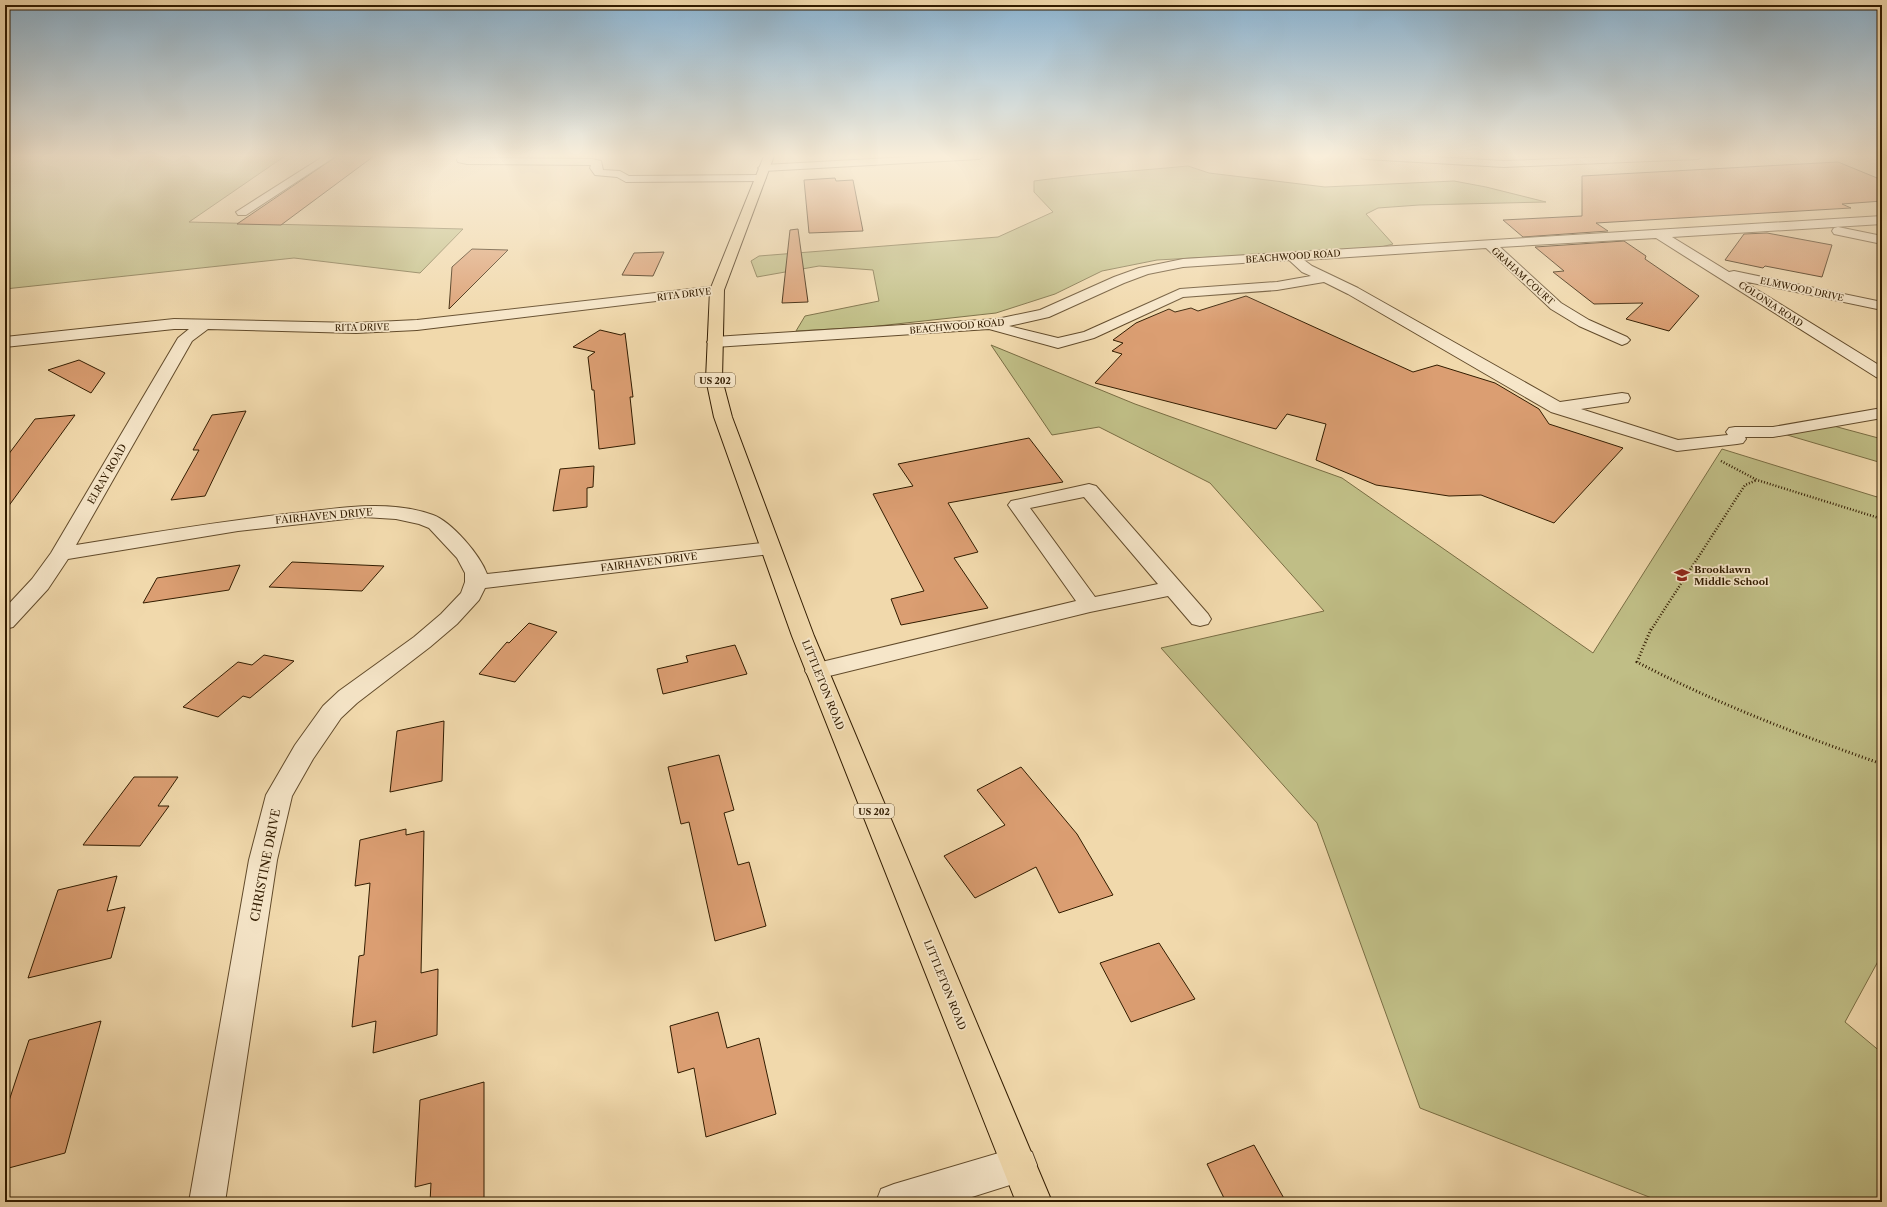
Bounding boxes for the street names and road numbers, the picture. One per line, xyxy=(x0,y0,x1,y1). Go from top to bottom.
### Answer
street label: GRAHAM COURT xyxy=(1489,245,1557,307)
street label: BEACHWOOD ROAD xyxy=(1245,247,1341,265)
street label: ELMWOOD DRIVE xyxy=(1759,275,1845,303)
street label: COLONIA ROAD xyxy=(1737,279,1805,329)
street label: RITA DRIVE xyxy=(656,285,712,303)
street label: BEACHWOOD ROAD xyxy=(909,316,1005,336)
street label: RITA DRIVE xyxy=(335,321,389,333)
road number: US 202 xyxy=(695,373,735,387)
street label: ELRAY ROAD xyxy=(84,442,130,506)
street label: FAIRHAVEN DRIVE xyxy=(275,505,373,527)
street label: FAIRHAVEN DRIVE xyxy=(600,550,698,574)
street label: LITTLETON ROAD xyxy=(799,638,847,732)
road number: US 202 xyxy=(854,804,894,818)
street label: CHRISTINE DRIVE xyxy=(247,807,283,923)
street label: LITTLETON ROAD xyxy=(921,938,969,1032)

